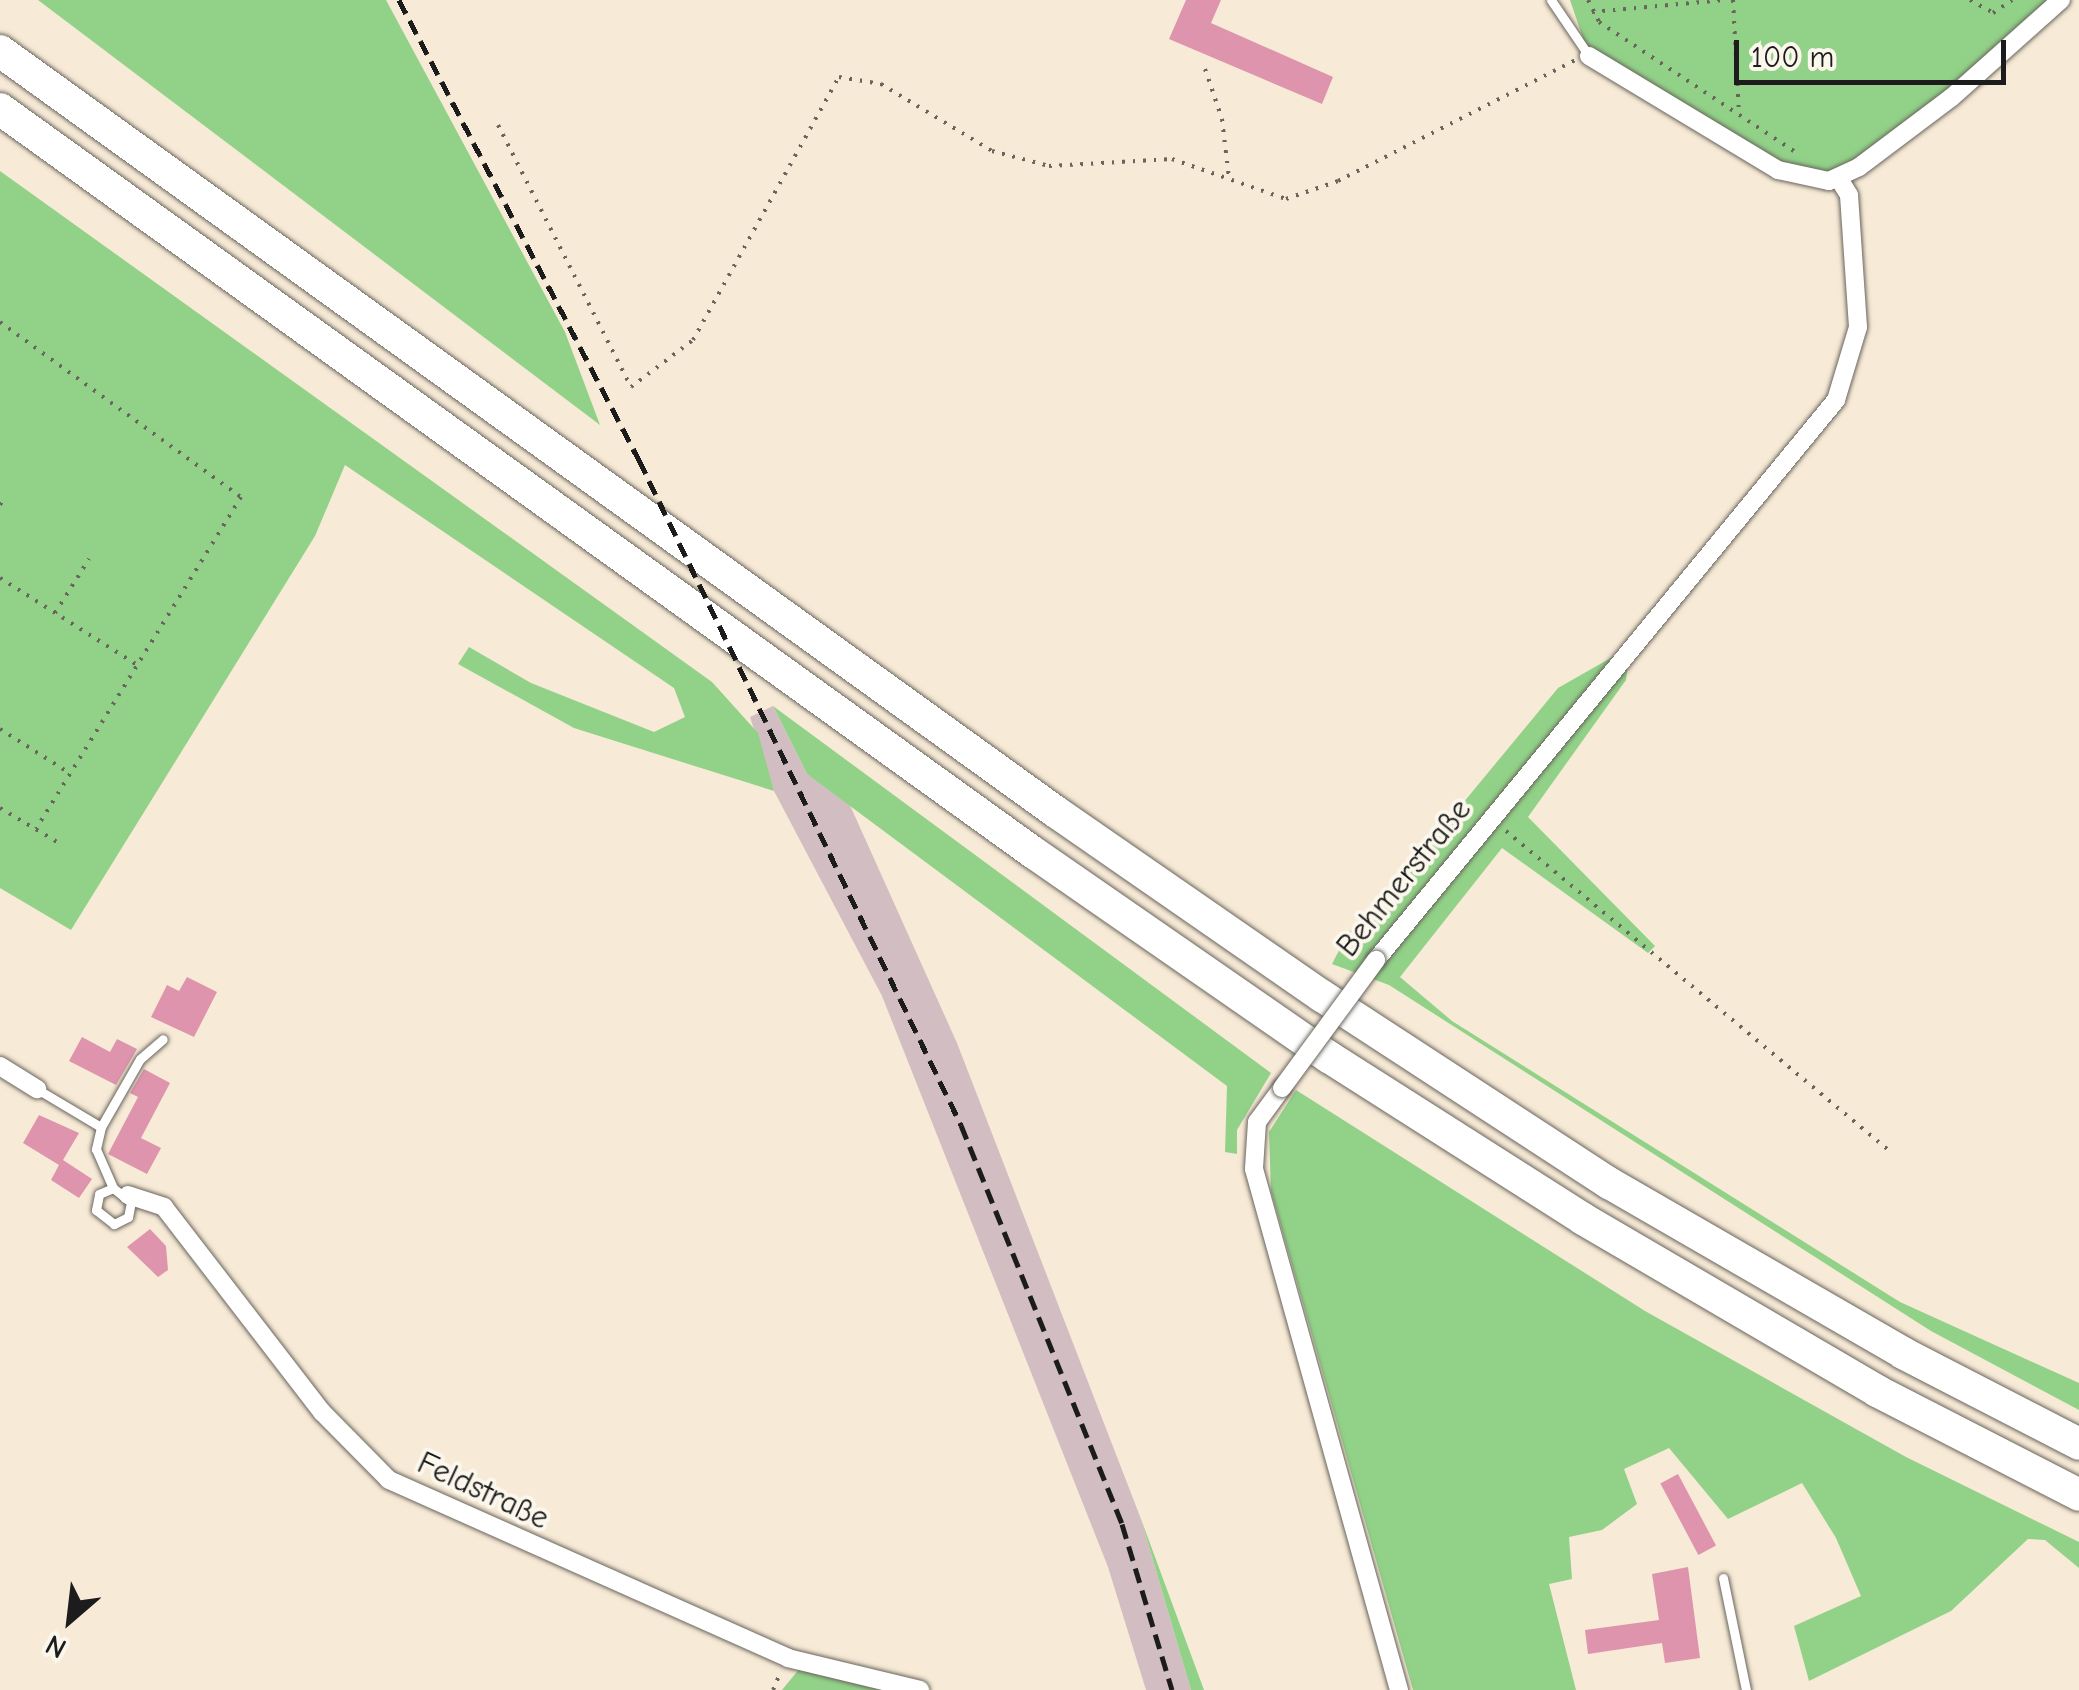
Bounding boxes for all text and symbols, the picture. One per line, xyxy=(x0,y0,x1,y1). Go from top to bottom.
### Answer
scale bar xyxy=(1739,20,2012,82)
text: 100 m xyxy=(1751,40,1834,75)
street label: Behmerstraße xyxy=(1329,791,1479,965)
street label: Feldstraße xyxy=(411,1444,555,1538)
north arrow xyxy=(20,1570,120,1670)
text: N xyxy=(40,1628,71,1665)

